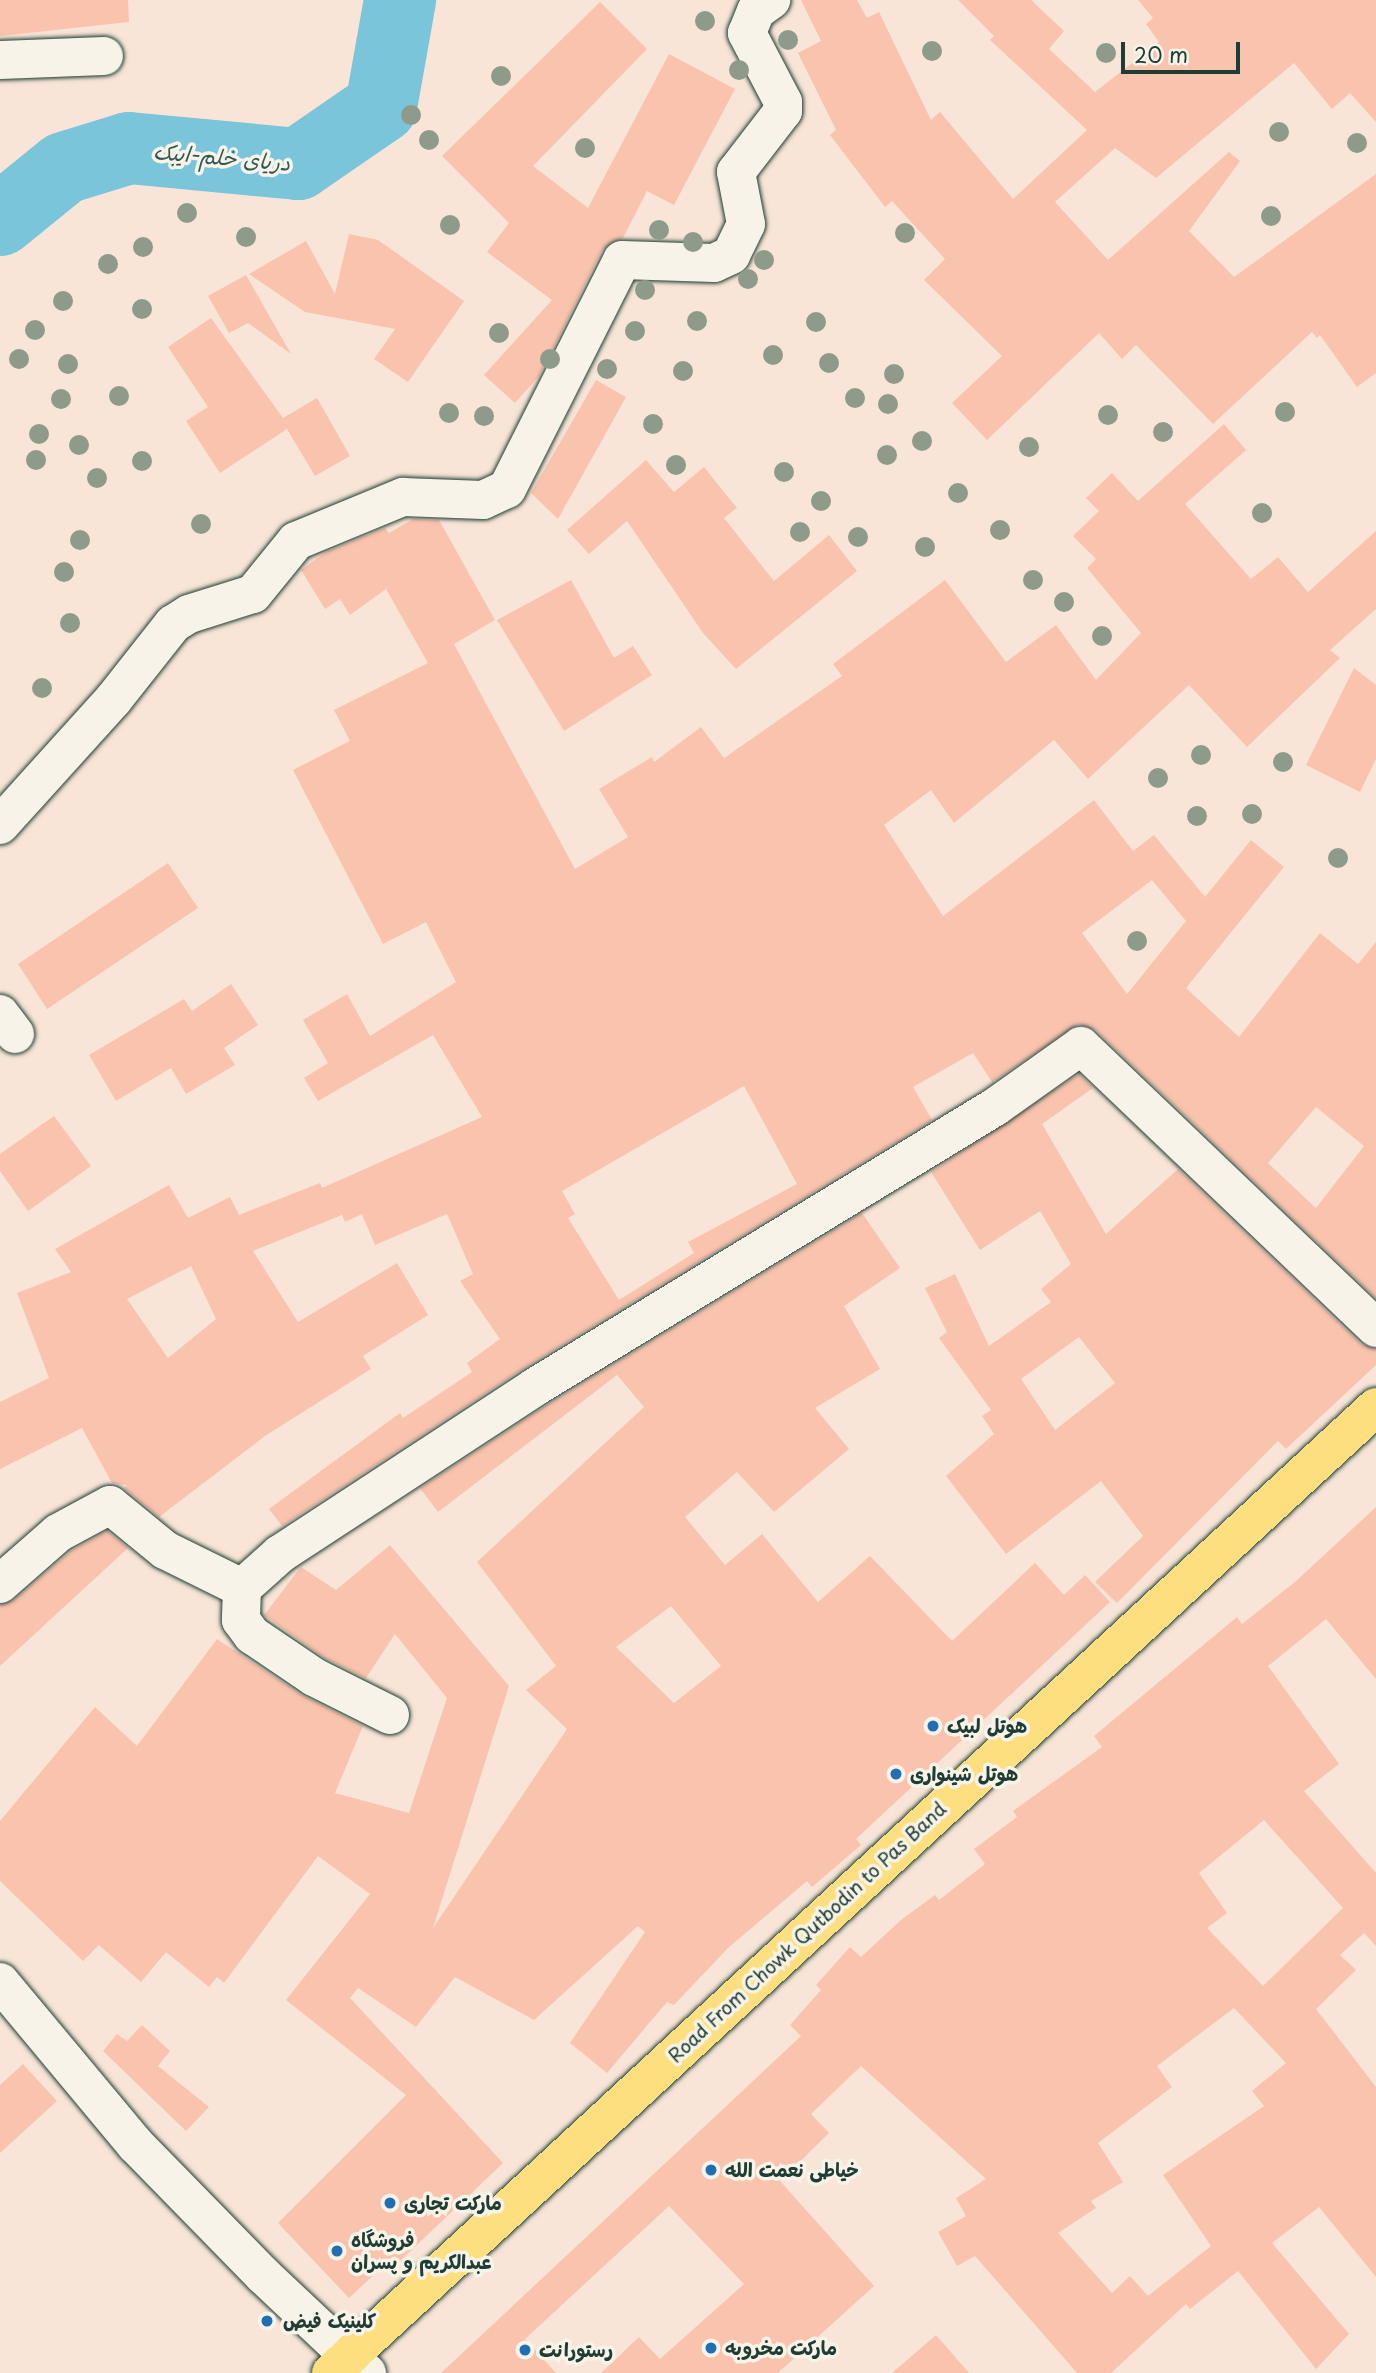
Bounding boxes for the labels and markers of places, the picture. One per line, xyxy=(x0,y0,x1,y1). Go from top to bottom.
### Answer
place label: هوتل لبیک xyxy=(947,1715,1027,1737)
marker: هوتل لبیک xyxy=(925,1718,941,1734)
place label: هوتل شینواری xyxy=(910,1763,1018,1785)
marker: هوتل شینواری xyxy=(888,1766,904,1782)
place label: خیاطی نعمت الله xyxy=(725,2159,859,2181)
marker: خیاطی نعمت الله xyxy=(703,2162,719,2178)
place label: مارکت تجاری xyxy=(404,2192,502,2214)
marker: مارکت تجاری xyxy=(382,2195,398,2211)
place label: فروشگاه عبدالکریم و پسران xyxy=(351,2229,492,2273)
marker: فروشگاه عبدالکریم و پسران xyxy=(329,2243,345,2259)
place label: کلینیک فیض xyxy=(283,2310,376,2332)
marker: کلینیک فیض xyxy=(257,2311,277,2331)
place label: مارکت مخروبه xyxy=(725,2337,837,2359)
place label: رستورانت xyxy=(539,2339,613,2361)
marker: مارکت مخروبه xyxy=(703,2340,719,2356)
marker: رستورانت xyxy=(517,2342,533,2358)

